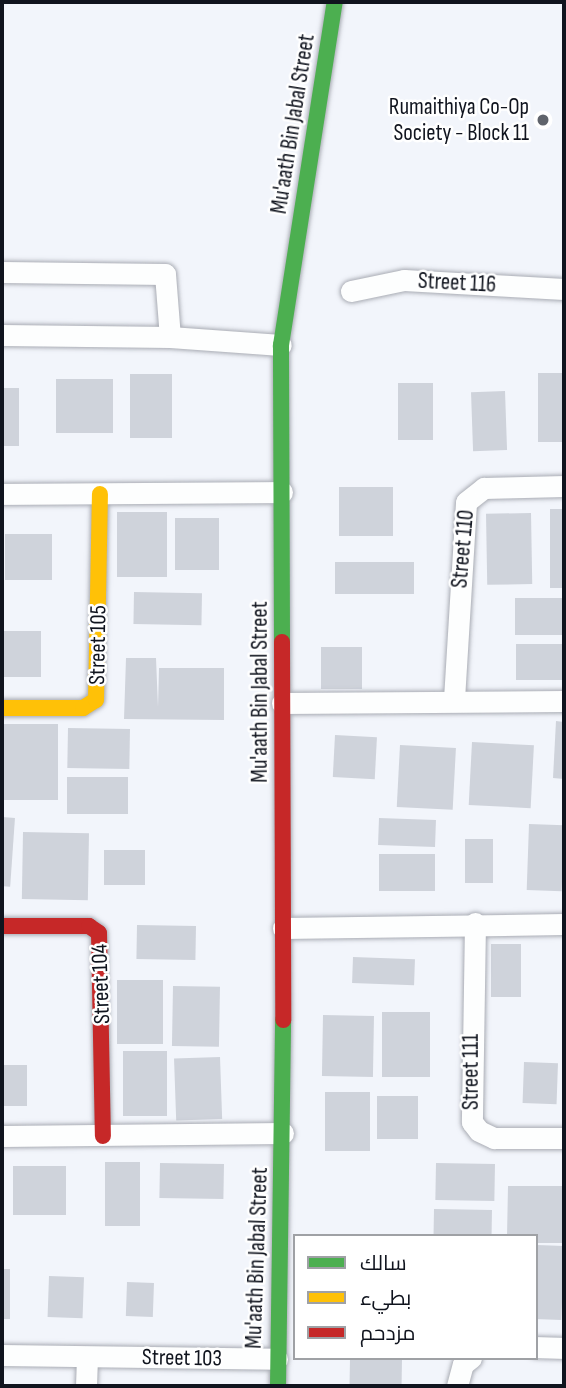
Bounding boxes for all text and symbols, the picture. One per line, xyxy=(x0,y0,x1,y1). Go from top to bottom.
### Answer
street label: Mu'aath Bin Jabal Street xyxy=(265,32,321,216)
place label: Rumaithiya Co-Op Society - Block 11 xyxy=(389,93,529,147)
marker: Rumaithiya Co-Op Society - Block 11 xyxy=(535,112,551,128)
street label: Street 116 xyxy=(417,267,497,299)
street label: Street 110 xyxy=(446,509,480,589)
street label: Mu'aath Bin Jabal Street xyxy=(246,601,274,783)
street label: Street 105 xyxy=(84,605,112,685)
street label: Street 104 xyxy=(86,943,116,1025)
street label: Street 111 xyxy=(457,1034,485,1110)
street label: Mu'aath Bin Jabal Street xyxy=(240,1167,274,1349)
legend xyxy=(293,1234,538,1360)
text: سالك xyxy=(360,1251,407,1276)
text: بطيء xyxy=(360,1286,411,1311)
text: مزدحم xyxy=(360,1321,415,1346)
street label: Street 103 xyxy=(142,1344,222,1372)

